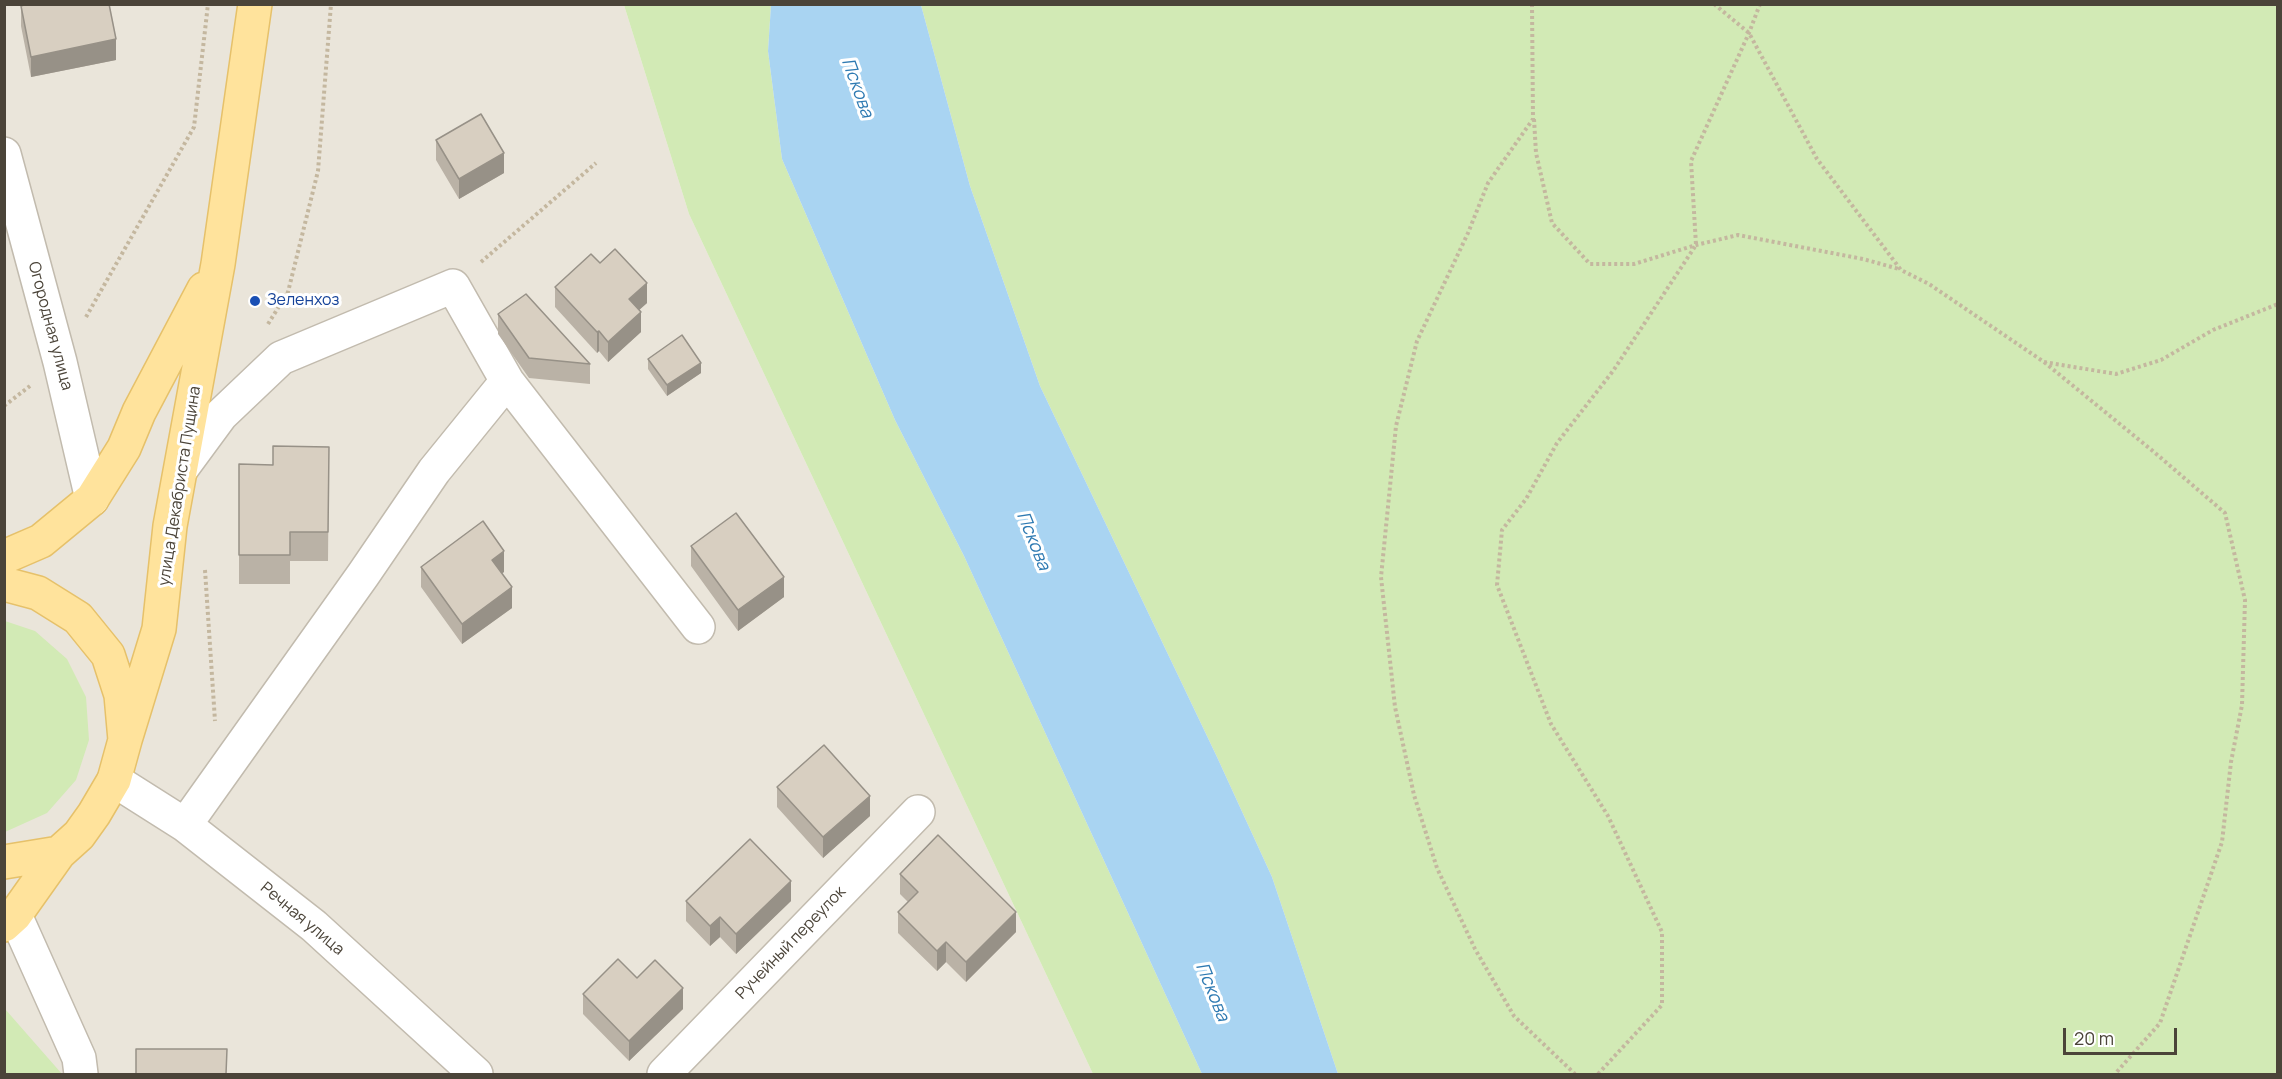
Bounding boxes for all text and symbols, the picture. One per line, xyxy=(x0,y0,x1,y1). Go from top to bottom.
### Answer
water label: Пскова xyxy=(836,55,878,121)
street label: Огородная улица xyxy=(24,260,76,392)
place label: Зеленхоз xyxy=(267,291,339,311)
marker: Зеленхоз xyxy=(248,294,262,308)
street label: улица Декабриста Пущина xyxy=(155,385,205,587)
water label: Пскова xyxy=(1011,508,1055,574)
street label: Речная улица xyxy=(256,878,348,960)
street label: Ручейный переулок xyxy=(732,883,850,1003)
water label: Пскова xyxy=(1190,959,1234,1025)
scale bar xyxy=(2066,1016,2180,1054)
text: 20 m xyxy=(2074,1026,2114,1050)

